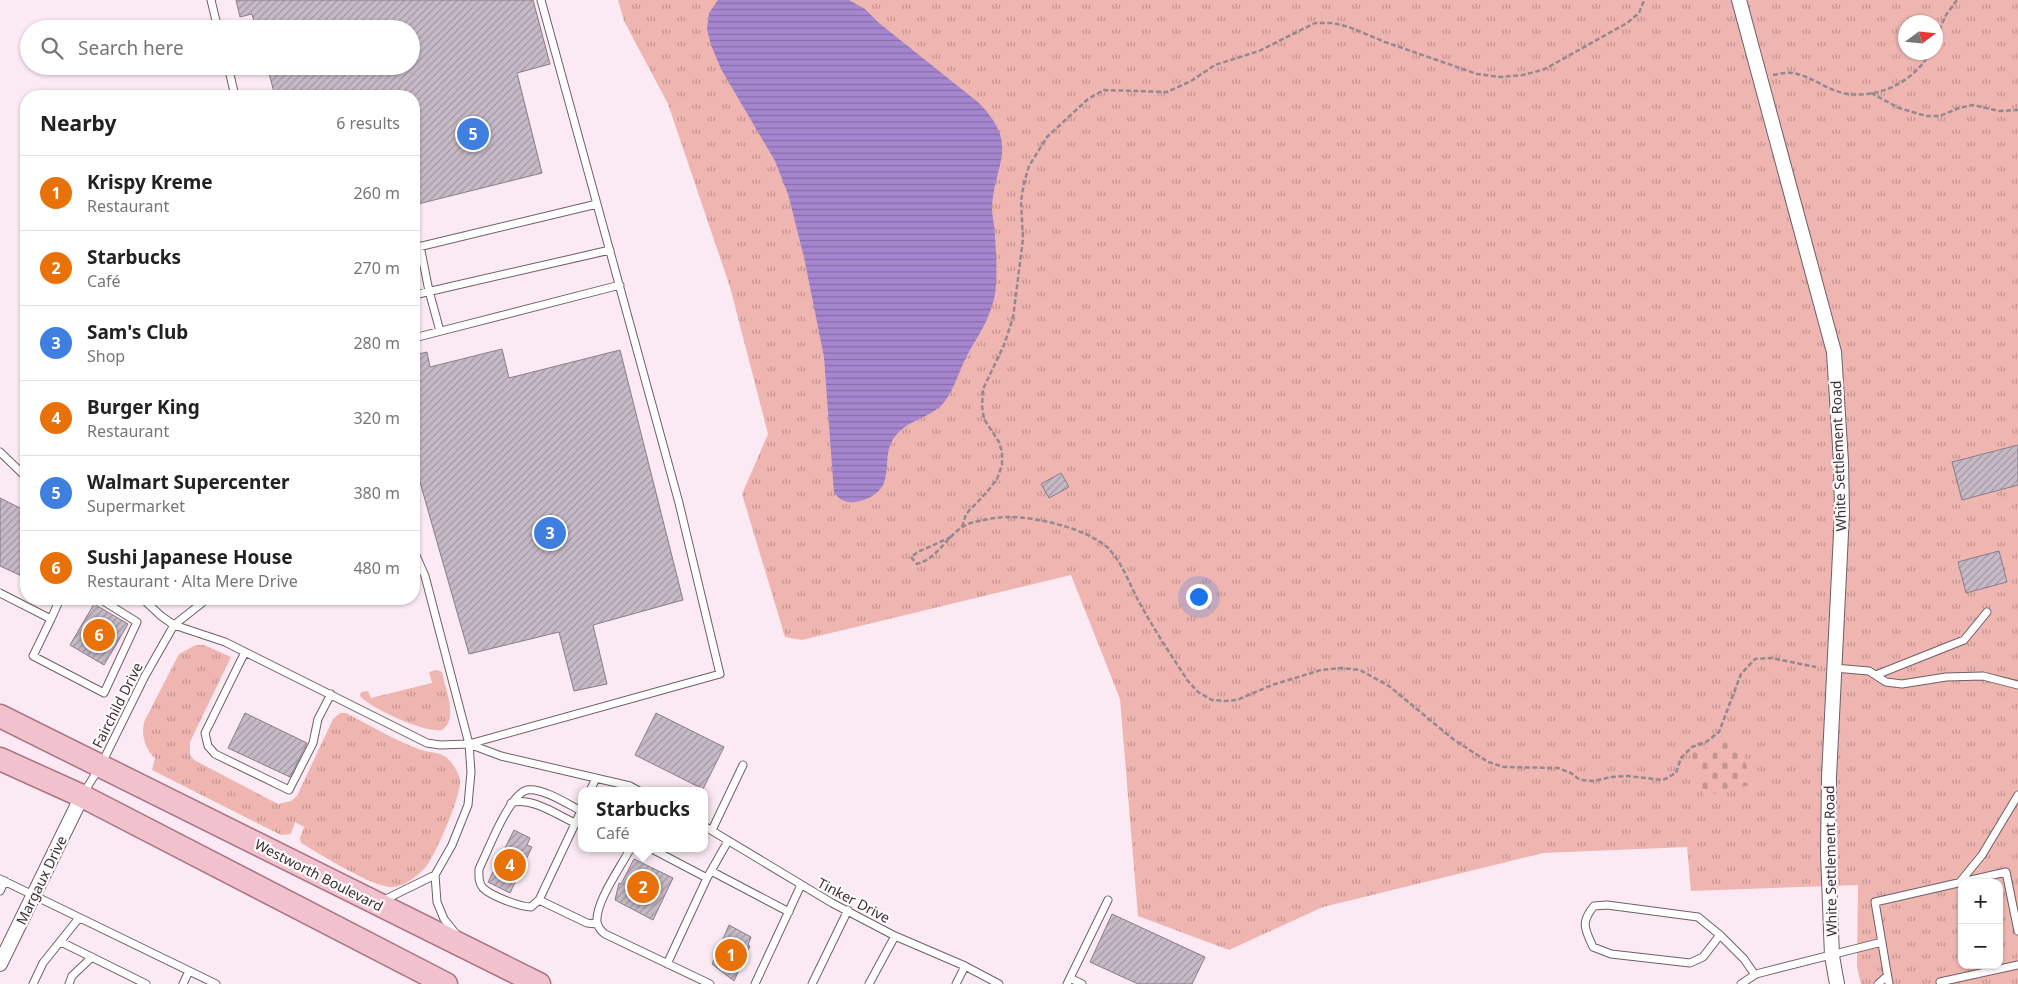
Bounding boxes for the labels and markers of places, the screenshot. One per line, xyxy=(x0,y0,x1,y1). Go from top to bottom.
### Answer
pin: 5 xyxy=(457,115,489,153)
pin: 3 xyxy=(534,514,566,552)
pin: 6 xyxy=(83,616,115,654)
pin: 4 xyxy=(494,846,526,884)
pin: 2 xyxy=(627,868,659,906)
pin: 1 xyxy=(715,936,747,974)

